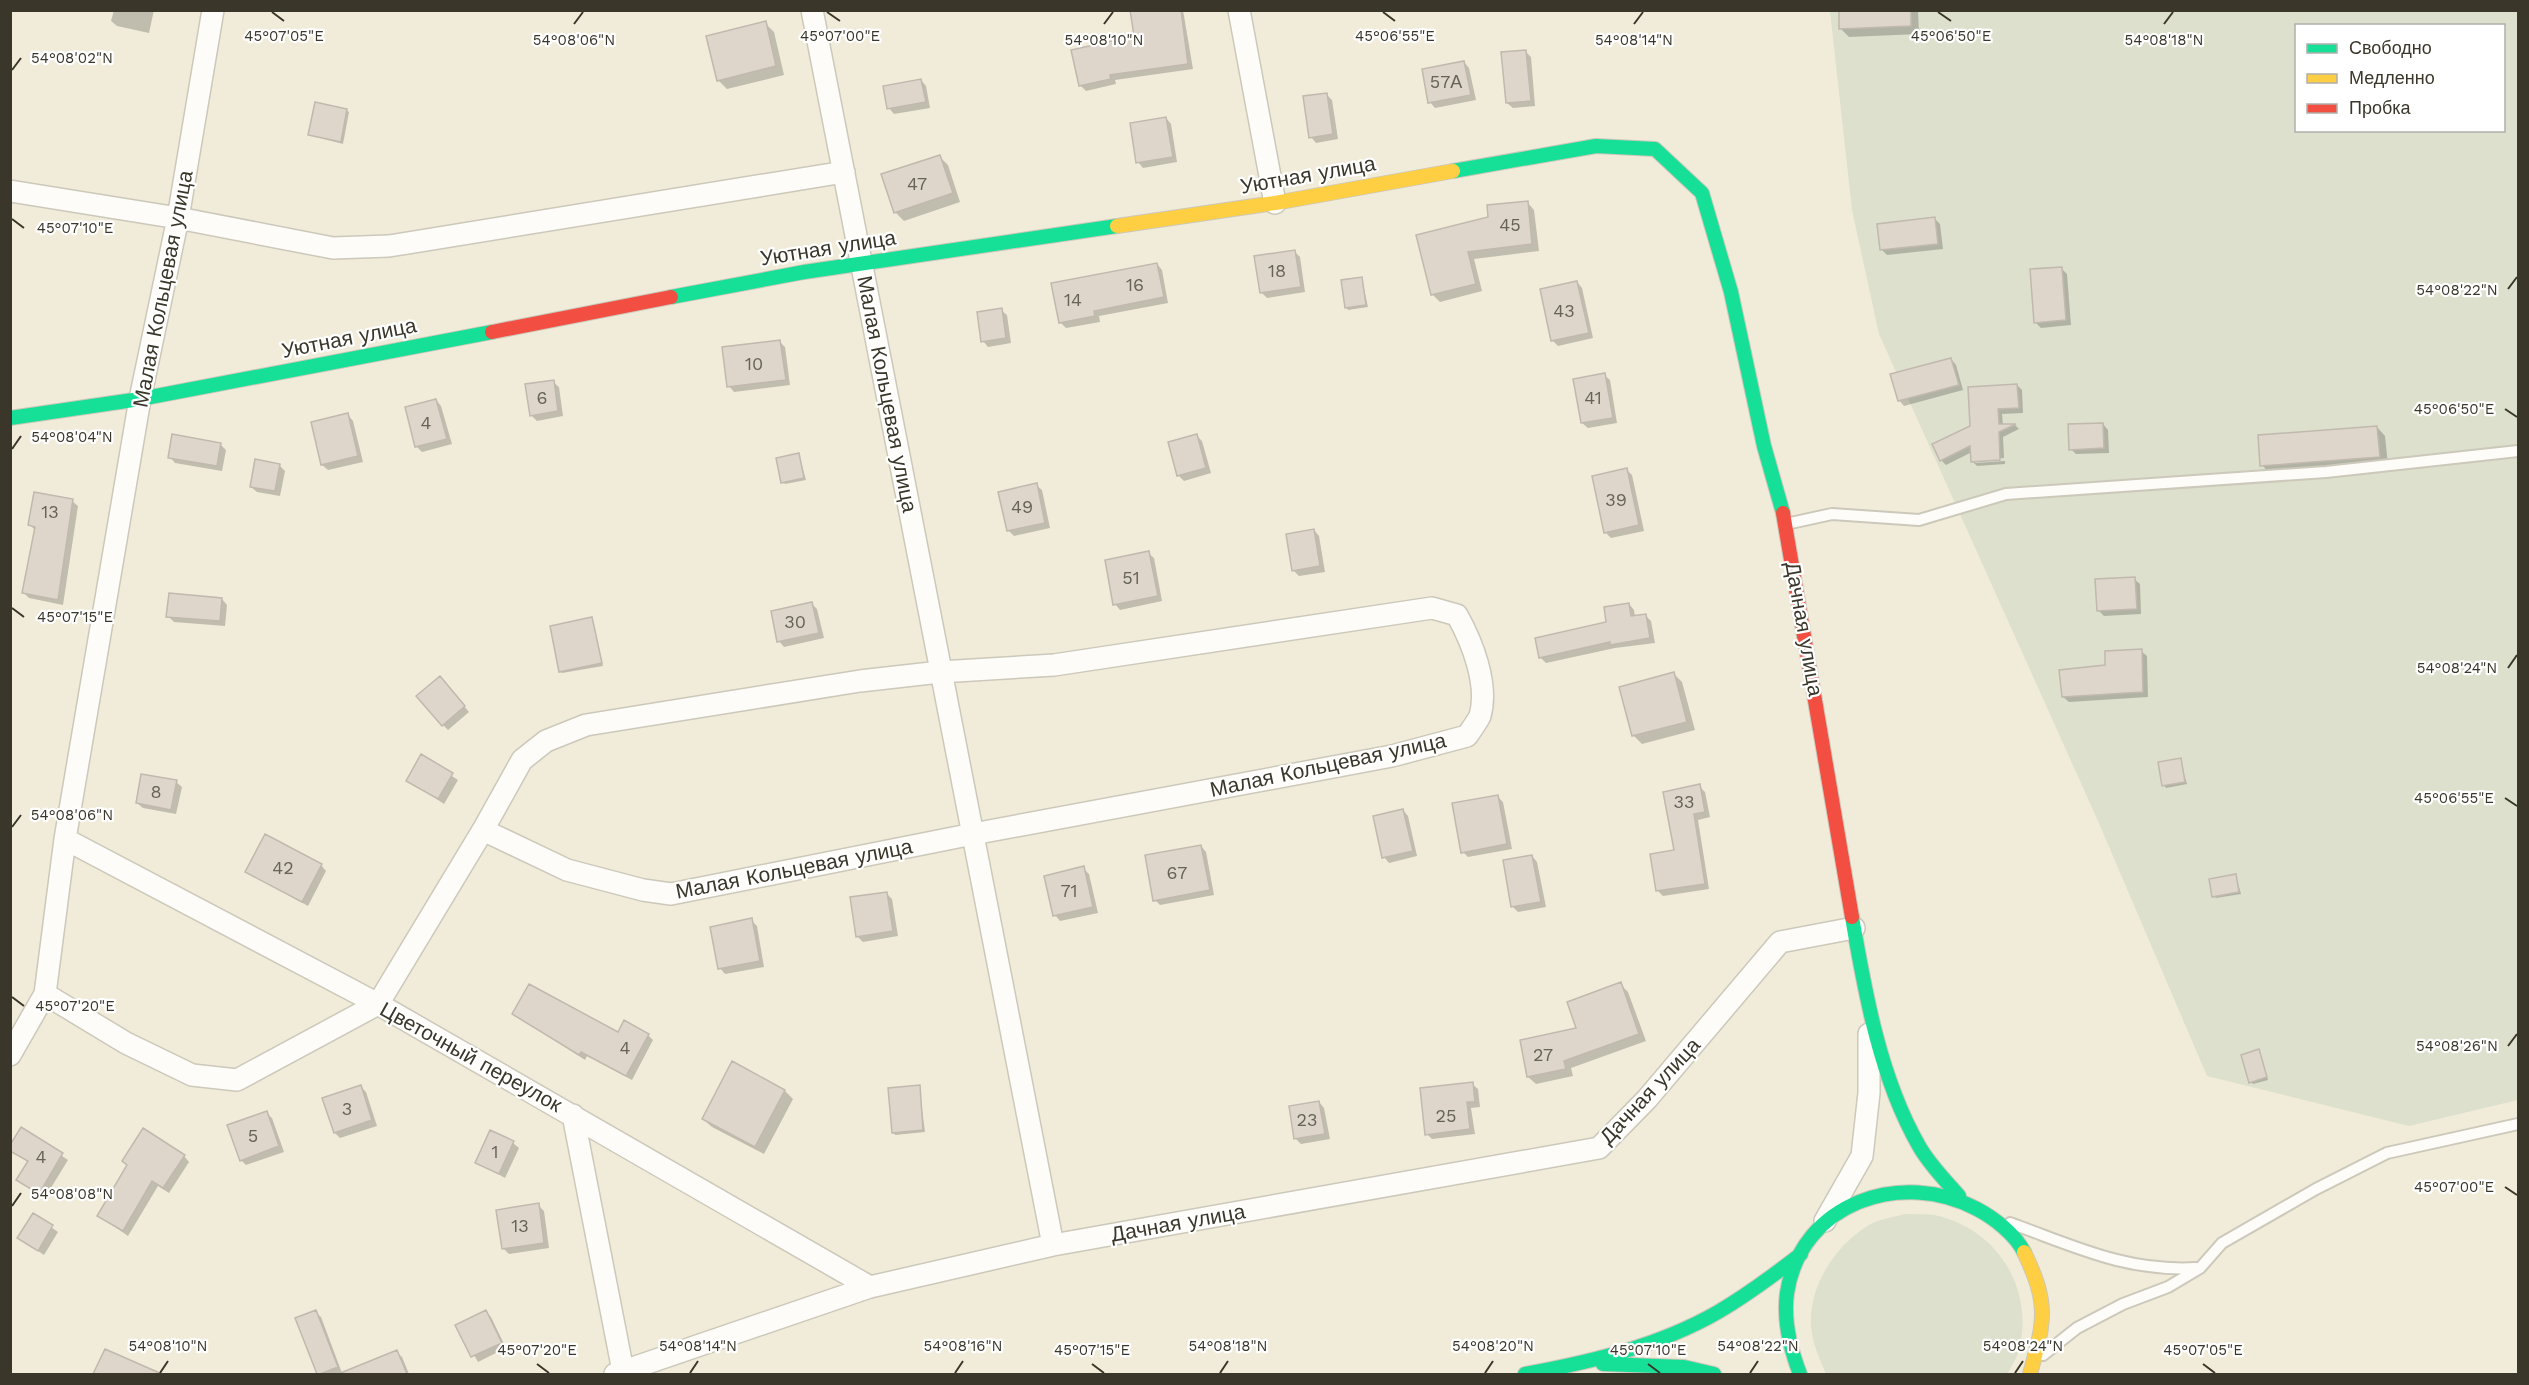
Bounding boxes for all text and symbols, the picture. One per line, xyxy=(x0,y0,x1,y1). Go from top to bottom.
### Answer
legend xyxy=(2295,24,2505,132)
text: 45°07'05"E xyxy=(244,27,324,45)
text: 45°07'00"E xyxy=(800,27,880,45)
text: 45°06'55"E xyxy=(1355,27,1435,45)
text: 45°06'50"E xyxy=(1911,27,1991,45)
text: 54°08'06"N xyxy=(533,31,615,49)
text: 54°08'10"N xyxy=(1064,31,1144,49)
text: 54°08'14"N xyxy=(1595,31,1673,49)
text: 54°08'18"N xyxy=(2124,31,2204,49)
text: Свободно xyxy=(2349,37,2432,58)
text: 54°08'02"N xyxy=(31,49,113,67)
text: Медленно xyxy=(2349,67,2435,88)
house number: 57А xyxy=(1430,71,1462,92)
text: Пробка xyxy=(2349,97,2412,118)
street label: Уютная улица xyxy=(1238,150,1378,199)
street label: Малая Кольцевая улица xyxy=(127,168,198,410)
house number: 47 xyxy=(907,173,927,194)
house number: 45 xyxy=(1499,214,1521,235)
text: 45°07'10"E xyxy=(37,219,113,237)
street label: Уютная улица xyxy=(758,224,898,271)
house number: 18 xyxy=(1268,260,1286,281)
street label: Малая Кольцевая улица xyxy=(852,273,923,515)
house number: 16 xyxy=(1126,274,1144,295)
text: 54°08'22"N xyxy=(2416,281,2498,299)
house number: 14 xyxy=(1064,289,1082,310)
house number: 43 xyxy=(1553,300,1575,321)
street label: Уютная улица xyxy=(279,312,419,363)
house number: 10 xyxy=(745,353,763,374)
house number: 6 xyxy=(537,387,547,408)
house number: 41 xyxy=(1584,387,1602,408)
text: 45°06'50"E xyxy=(2414,400,2494,418)
house number: 4 xyxy=(421,412,432,433)
text: 54°08'04"N xyxy=(31,428,113,446)
house number: 39 xyxy=(1605,489,1627,510)
house number: 49 xyxy=(1011,496,1033,517)
house number: 13 xyxy=(41,501,59,522)
street label: Дачная улица xyxy=(1780,560,1829,698)
house number: 51 xyxy=(1122,567,1140,588)
text: 45°07'15"E xyxy=(37,608,113,626)
house number: 30 xyxy=(784,611,806,632)
text: 54°08'24"N xyxy=(2417,659,2497,677)
street label: Малая Кольцевая улица xyxy=(1207,727,1449,802)
house number: 8 xyxy=(150,781,162,802)
text: 45°06'55"E xyxy=(2414,789,2494,807)
house number: 33 xyxy=(1674,791,1695,812)
text: 54°08'06"N xyxy=(31,806,113,824)
street label: Малая Кольцевая улица xyxy=(673,833,915,904)
house number: 42 xyxy=(272,857,294,878)
house number: 67 xyxy=(1167,862,1187,883)
house number: 71 xyxy=(1060,880,1078,901)
street label: Цветочный переулок xyxy=(376,996,567,1117)
text: 45°07'20"E xyxy=(35,997,115,1015)
street label: Дачная улица xyxy=(1594,1032,1705,1149)
house number: 4 xyxy=(620,1037,631,1058)
text: 54°08'26"N xyxy=(2416,1037,2498,1055)
house number: 27 xyxy=(1533,1044,1553,1065)
house number: 3 xyxy=(342,1098,352,1119)
house number: 25 xyxy=(1436,1105,1456,1126)
house number: 23 xyxy=(1297,1109,1318,1130)
house number: 5 xyxy=(248,1125,258,1146)
house number: 1 xyxy=(491,1141,499,1162)
house number: 4 xyxy=(36,1146,47,1167)
text: 45°07'00"E xyxy=(2414,1178,2494,1196)
text: 54°08'08"N xyxy=(31,1185,113,1203)
street label: Дачная улица xyxy=(1109,1198,1247,1247)
house number: 13 xyxy=(511,1215,529,1236)
text: 54°08'10"N xyxy=(128,1337,208,1355)
text: 54°08'14"N xyxy=(659,1337,737,1355)
text: 54°08'16"N xyxy=(924,1337,1002,1355)
text: 54°08'18"N xyxy=(1188,1337,1268,1355)
text: 54°08'20"N xyxy=(1452,1337,1534,1355)
text: 54°08'22"N xyxy=(1717,1337,1799,1355)
text: 54°08'24"N xyxy=(1983,1337,2063,1355)
text: 45°07'20"E xyxy=(497,1341,577,1359)
text: 45°07'15"E xyxy=(1054,1341,1130,1359)
text: 45°07'10"E xyxy=(1610,1341,1686,1359)
text: 45°07'05"E xyxy=(2163,1341,2243,1359)

